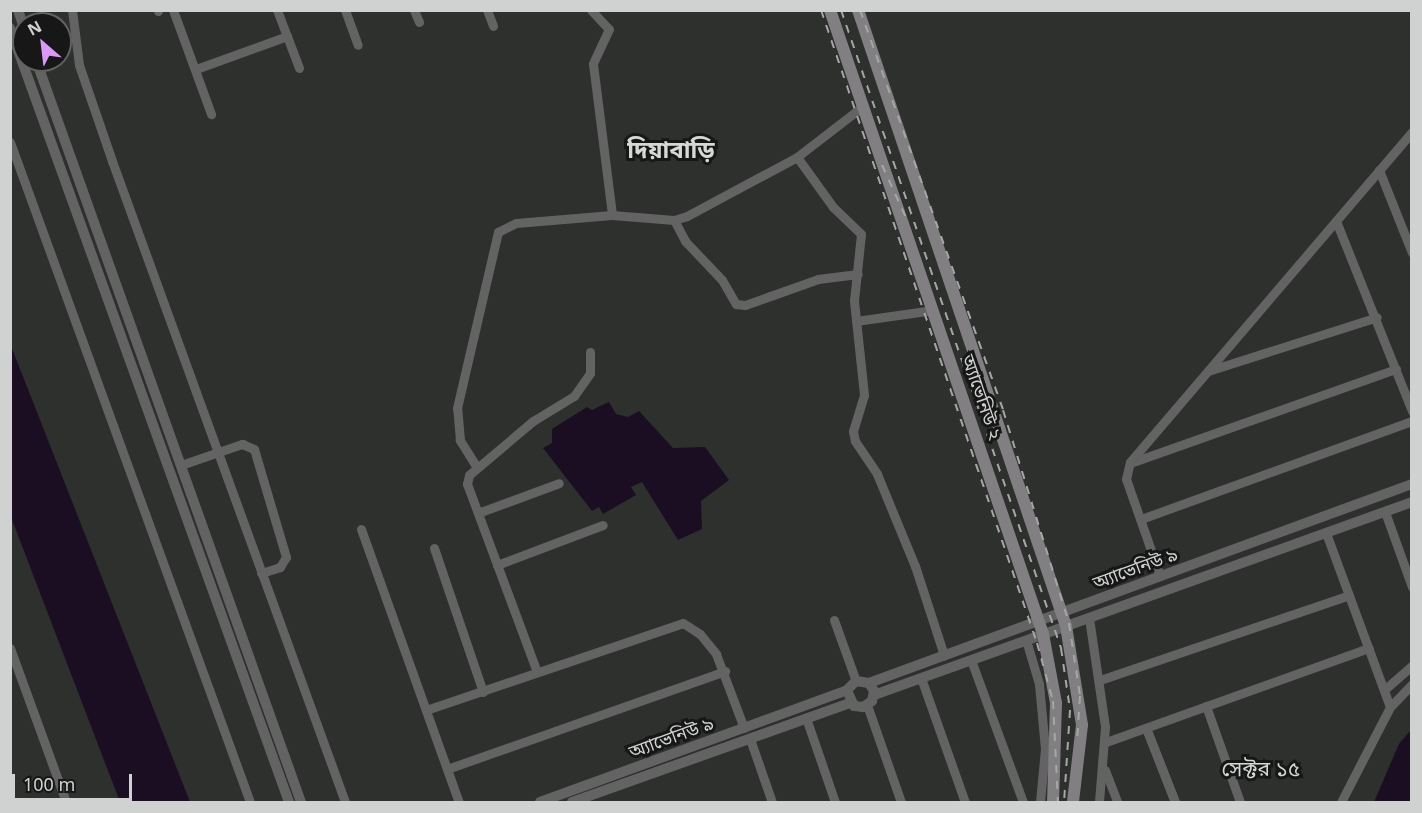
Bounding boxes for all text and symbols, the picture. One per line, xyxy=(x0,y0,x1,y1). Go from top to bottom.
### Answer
north arrow xyxy=(12,12,72,72)
text: N xyxy=(24,15,45,41)
district label: দিয়াবাড়ি xyxy=(627,135,715,163)
street label: অ্যাভেনিউ ২ xyxy=(957,352,1007,442)
street label: অ্যাভেনিউ ৯ xyxy=(1090,543,1180,593)
street label: অ্যাভেনিউ ৯ xyxy=(626,712,716,762)
district label: সেক্টর ১৫ xyxy=(1222,755,1300,781)
scale bar xyxy=(15,762,135,800)
text: 100 m xyxy=(23,772,75,796)

